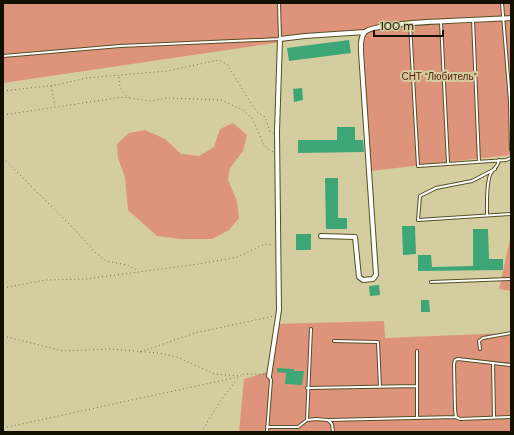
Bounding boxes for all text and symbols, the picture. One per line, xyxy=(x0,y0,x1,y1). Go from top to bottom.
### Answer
scale bar xyxy=(374,12,443,38)
text: 100 m xyxy=(380,18,414,34)
park label: СНТ "Любитель" xyxy=(401,70,477,83)

